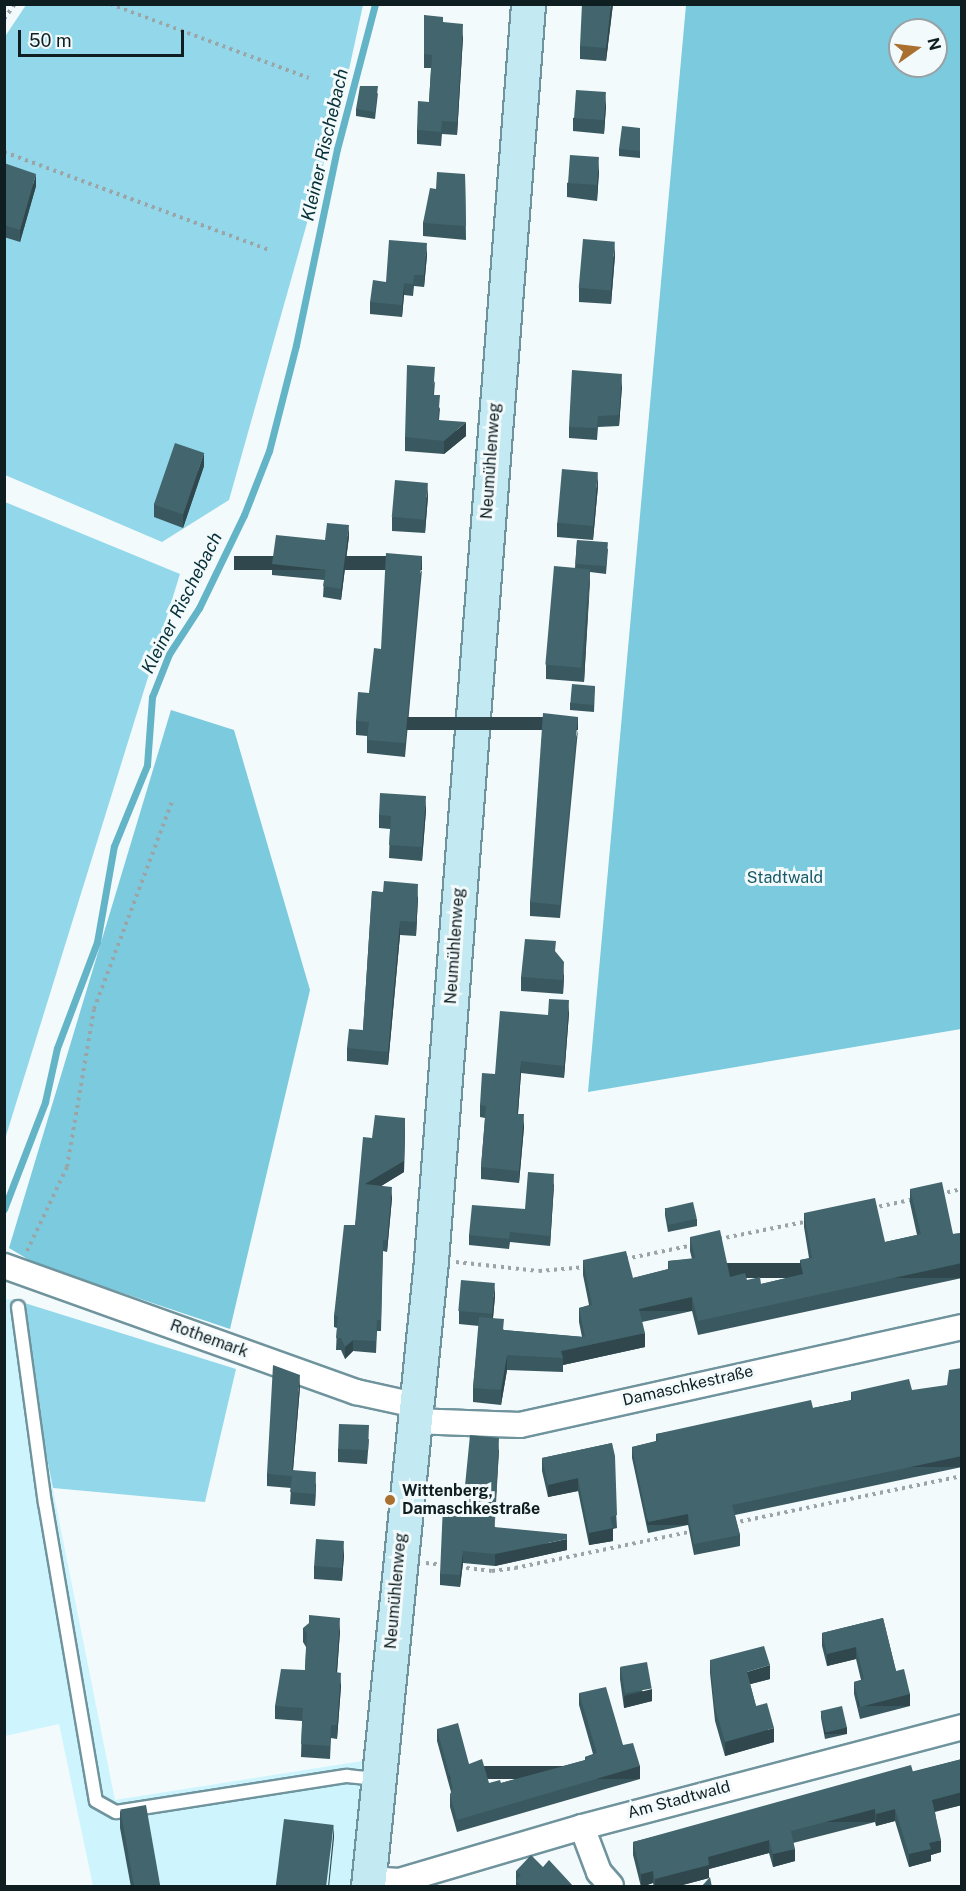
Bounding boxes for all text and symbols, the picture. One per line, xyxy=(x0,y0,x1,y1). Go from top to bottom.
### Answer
scale bar xyxy=(21,18,188,56)
north arrow xyxy=(888,18,948,78)
text: 50 m xyxy=(29,30,72,51)
text: N xyxy=(923,36,945,52)
water label: Kleiner Rischebach xyxy=(297,67,353,223)
street label: Neumühlenweg xyxy=(477,402,505,520)
water label: Kleiner Rischebach xyxy=(137,529,227,677)
park label: Stadtwald xyxy=(747,868,823,888)
street label: Neumühlenweg xyxy=(441,887,469,1005)
street label: Rothemark xyxy=(167,1316,251,1362)
street label: Damaschkestraße xyxy=(621,1362,755,1410)
place label: Wittenberg, Damaschkestraße xyxy=(402,1481,540,1519)
marker: Wittenberg, Damaschkestraße xyxy=(383,1493,397,1507)
street label: Neumühlenweg xyxy=(381,1532,411,1650)
street label: Am Stadtwald xyxy=(626,1777,732,1823)

